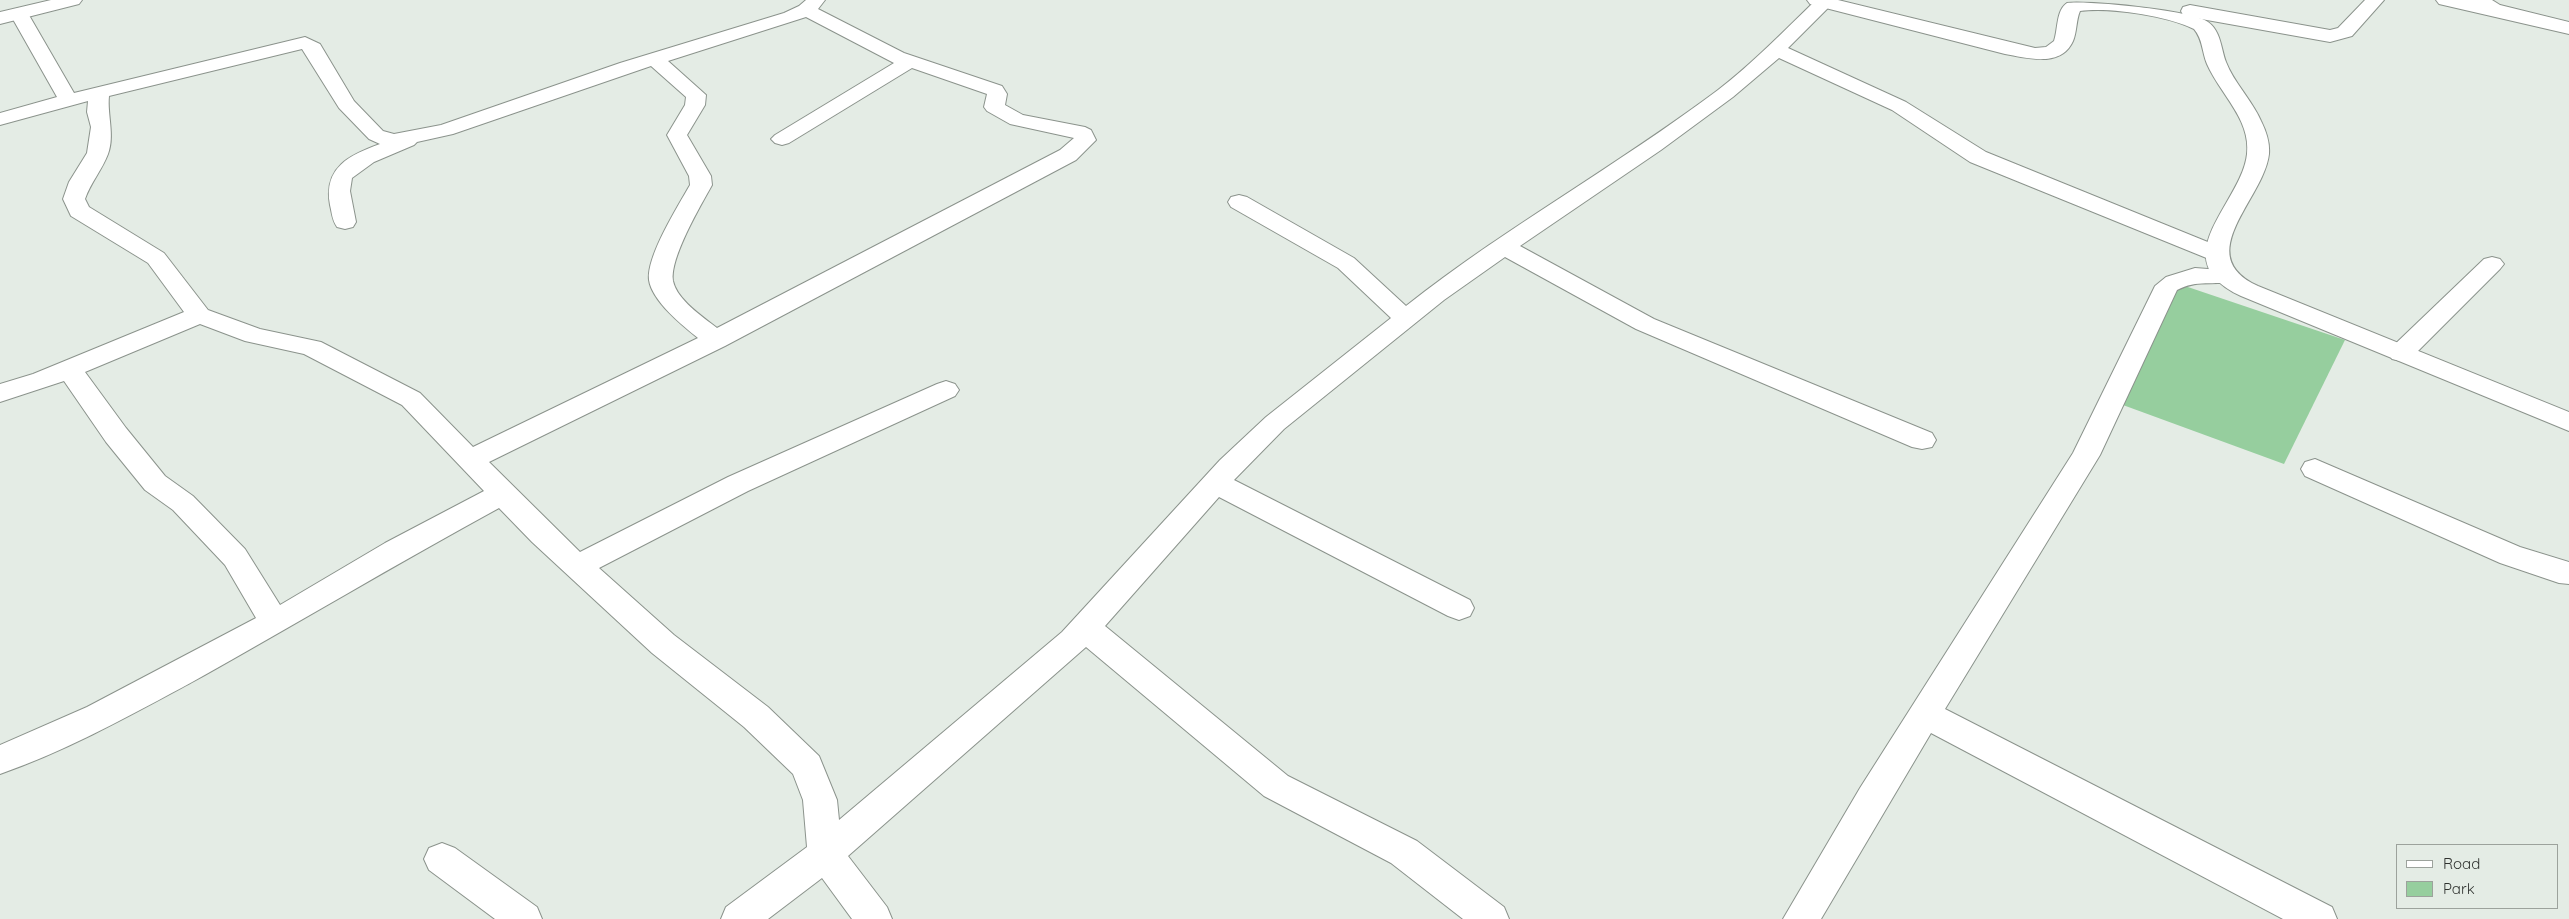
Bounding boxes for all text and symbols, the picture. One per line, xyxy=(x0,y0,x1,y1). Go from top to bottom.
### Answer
legend xyxy=(2396,844,2559,909)
text: Road xyxy=(2443,854,2480,873)
text: Park xyxy=(2443,879,2475,898)

